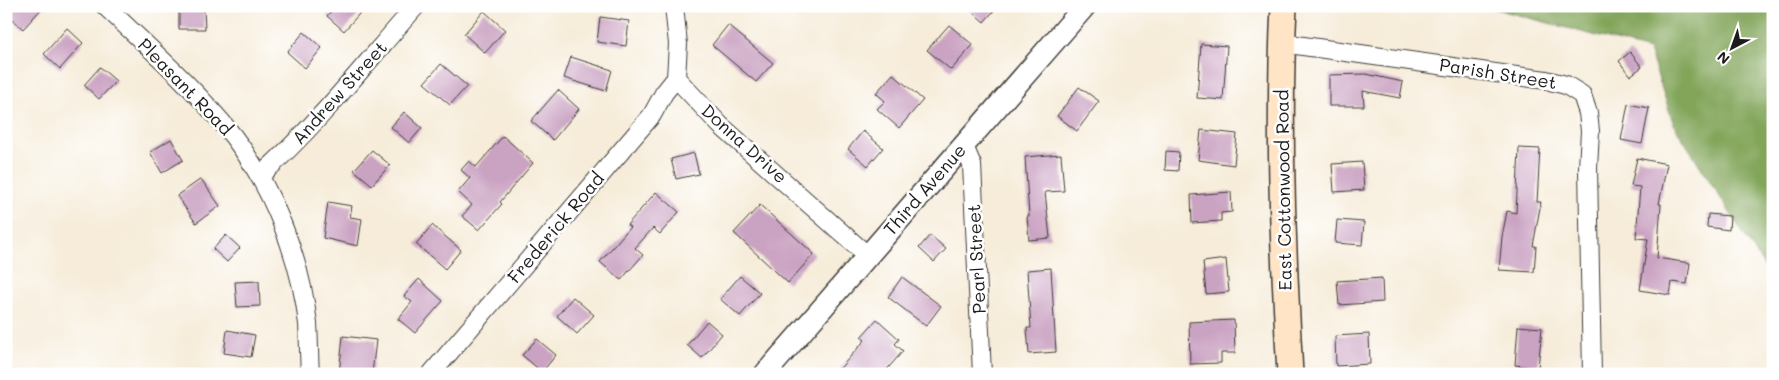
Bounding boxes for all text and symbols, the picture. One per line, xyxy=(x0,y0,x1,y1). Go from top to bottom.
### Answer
north arrow xyxy=(1706,22,1756,72)
street label: Pleasant Road xyxy=(133,33,238,140)
street label: Andrew Street xyxy=(286,36,392,149)
text: N xyxy=(1713,48,1733,69)
street label: Parish Street xyxy=(1438,52,1559,94)
street label: East Cottonwood Road xyxy=(1269,89,1297,291)
street label: Donna Drive xyxy=(697,98,793,188)
street label: Third Avenue xyxy=(878,138,971,240)
street label: Frederick Road xyxy=(502,167,609,288)
street label: Pearl Street xyxy=(961,204,991,315)

